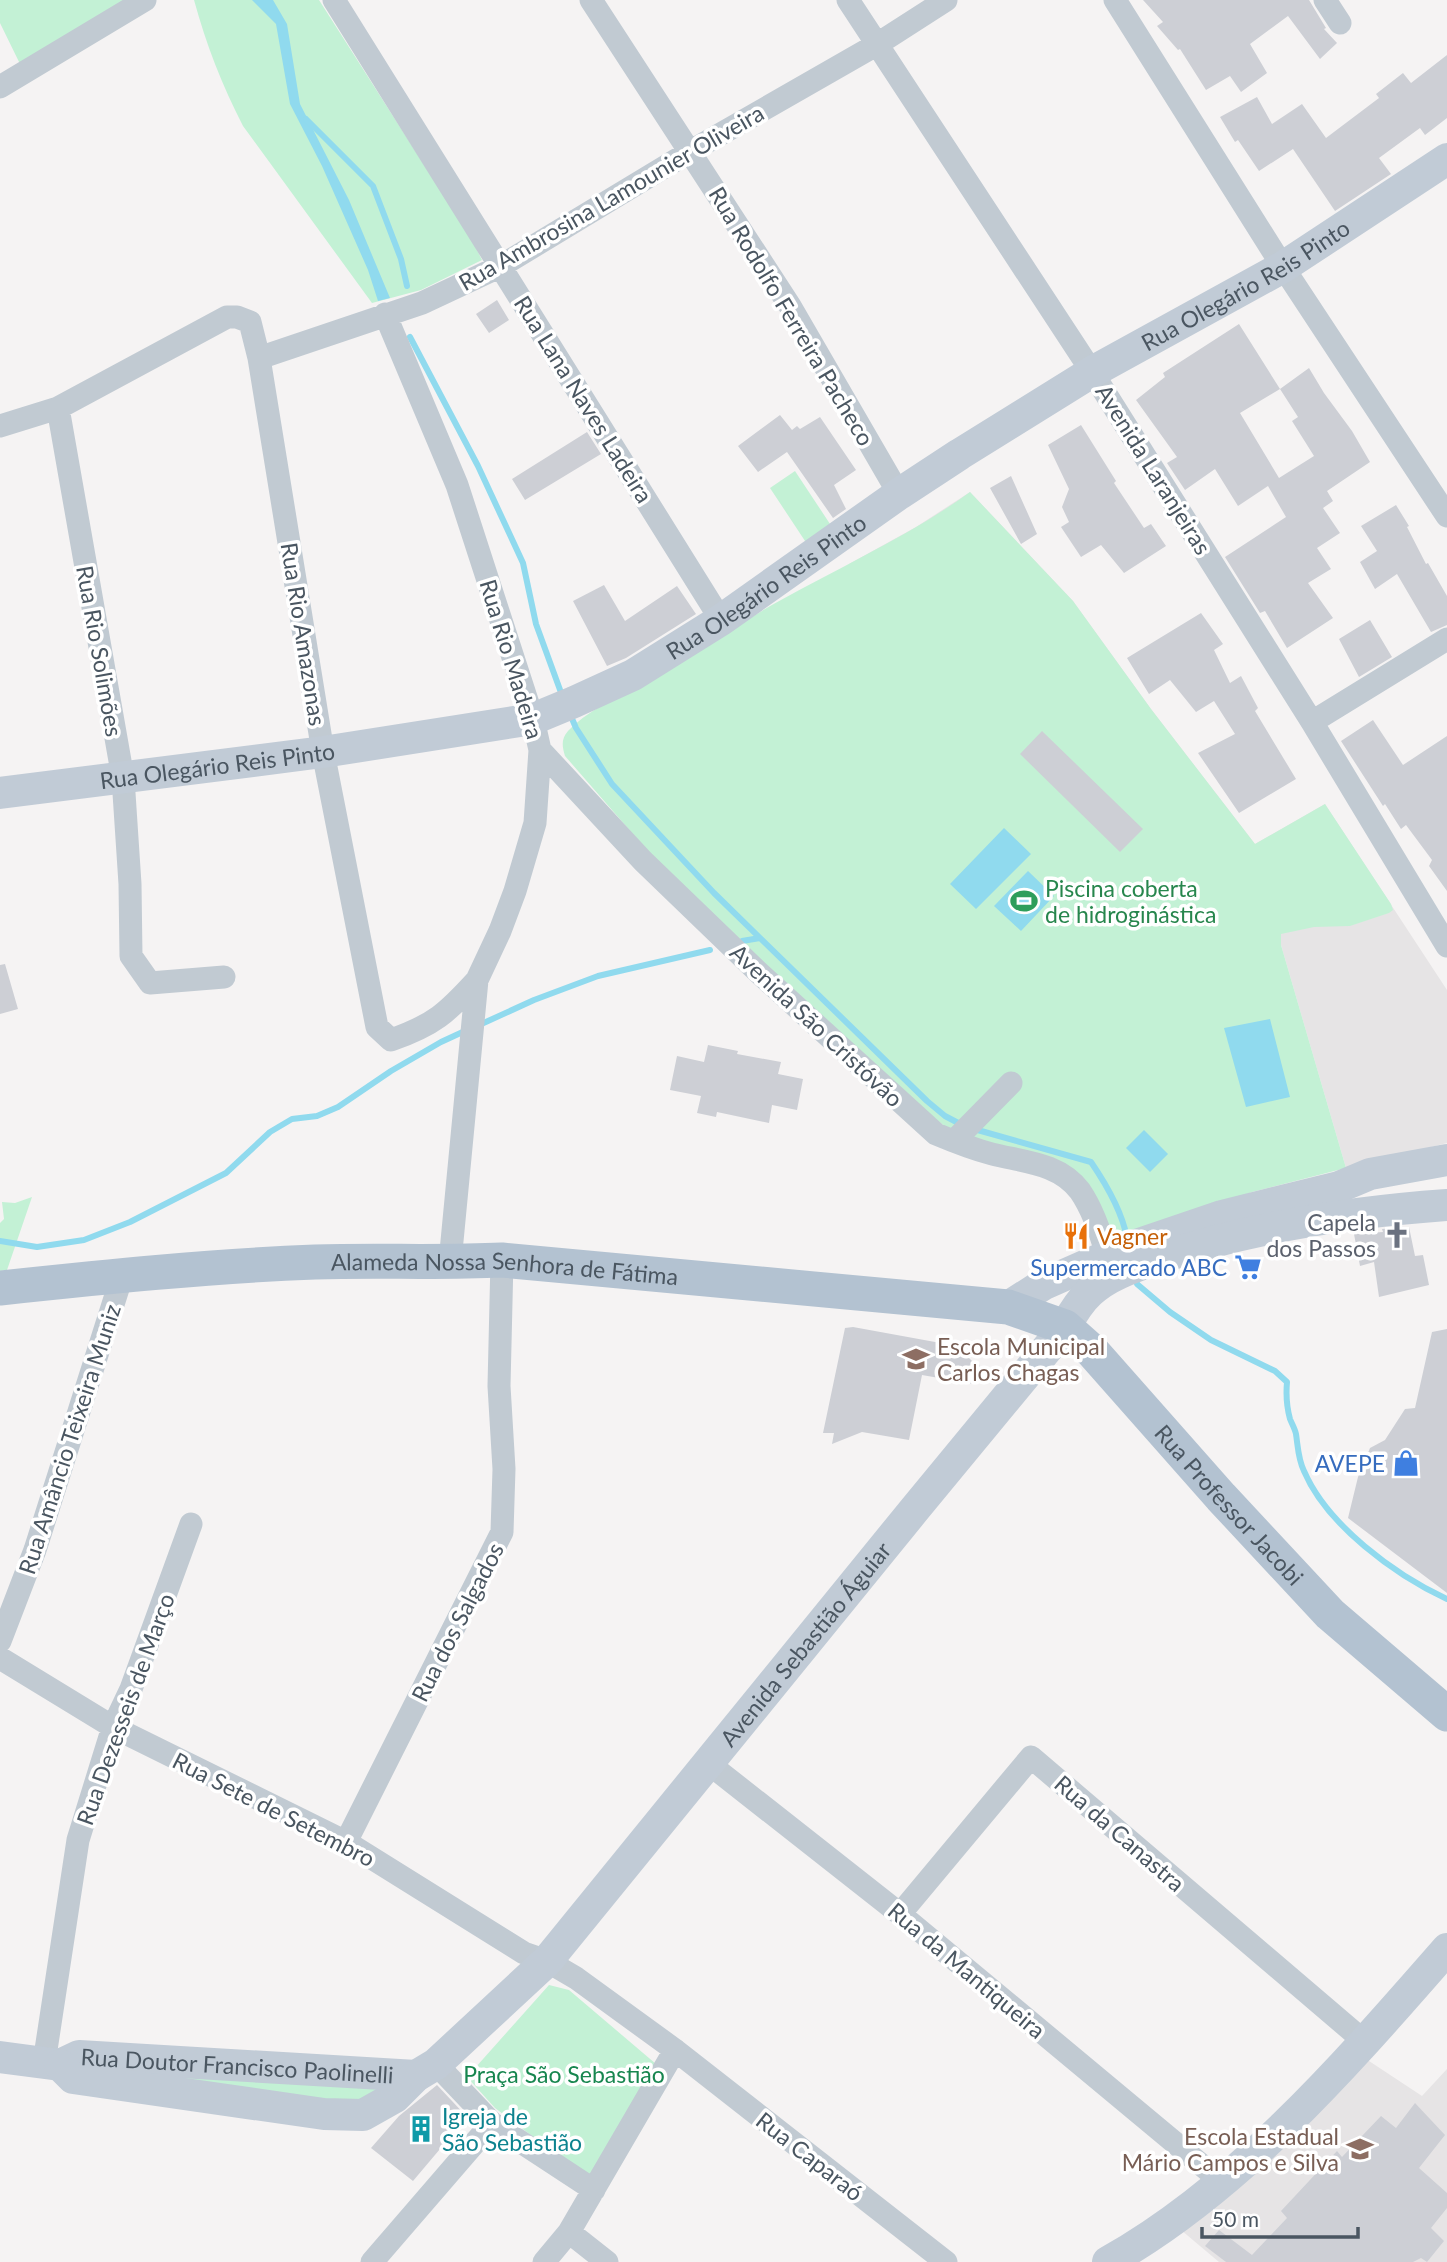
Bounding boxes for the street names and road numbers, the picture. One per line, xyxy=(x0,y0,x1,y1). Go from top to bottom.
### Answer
street label: Rua Ambrosina Lamounier Oliveira xyxy=(454,98,768,296)
street label: Rua Rodolfo Ferreira Pacheco xyxy=(704,182,880,450)
street label: Rua Olegário Reis Pinto xyxy=(1136,213,1355,356)
street label: Rua Lana Naves Ladeira xyxy=(509,290,659,508)
street label: Avenida Laranjeiras xyxy=(1090,379,1218,559)
street label: Rua Olegário Reis Pinto xyxy=(661,508,871,665)
street label: Rua Rio Amazonas xyxy=(276,540,332,728)
street label: Rua Rio Solimões xyxy=(71,563,129,739)
street label: Rua Rio Madeira xyxy=(474,576,550,742)
street label: Rua Olegário Reis Pinto xyxy=(98,736,337,794)
street label: Avenida São Cristóvão xyxy=(725,938,909,1112)
street label: Alameda Nossa Senhora de Fátima xyxy=(331,1246,679,1290)
street label: Rua Amâncio Teixeira Muniz xyxy=(12,1301,126,1577)
street label: Rua Professor Jacobi xyxy=(1149,1419,1310,1591)
street label: Avenida Sebastião Águiar xyxy=(714,1536,897,1752)
street label: Rua dos Salgados xyxy=(405,1538,509,1706)
street label: Rua Dezesseis de Março xyxy=(70,1589,180,1829)
street label: Rua Sete de Setembro xyxy=(168,1746,380,1872)
street label: Rua da Canastra xyxy=(1049,1769,1191,1897)
street label: Rua da Mantiqueira xyxy=(883,1896,1051,2044)
street label: Rua Doutor Francisco Paolinelli xyxy=(80,2042,394,2089)
street label: Rua Caparaó xyxy=(751,2106,869,2206)

